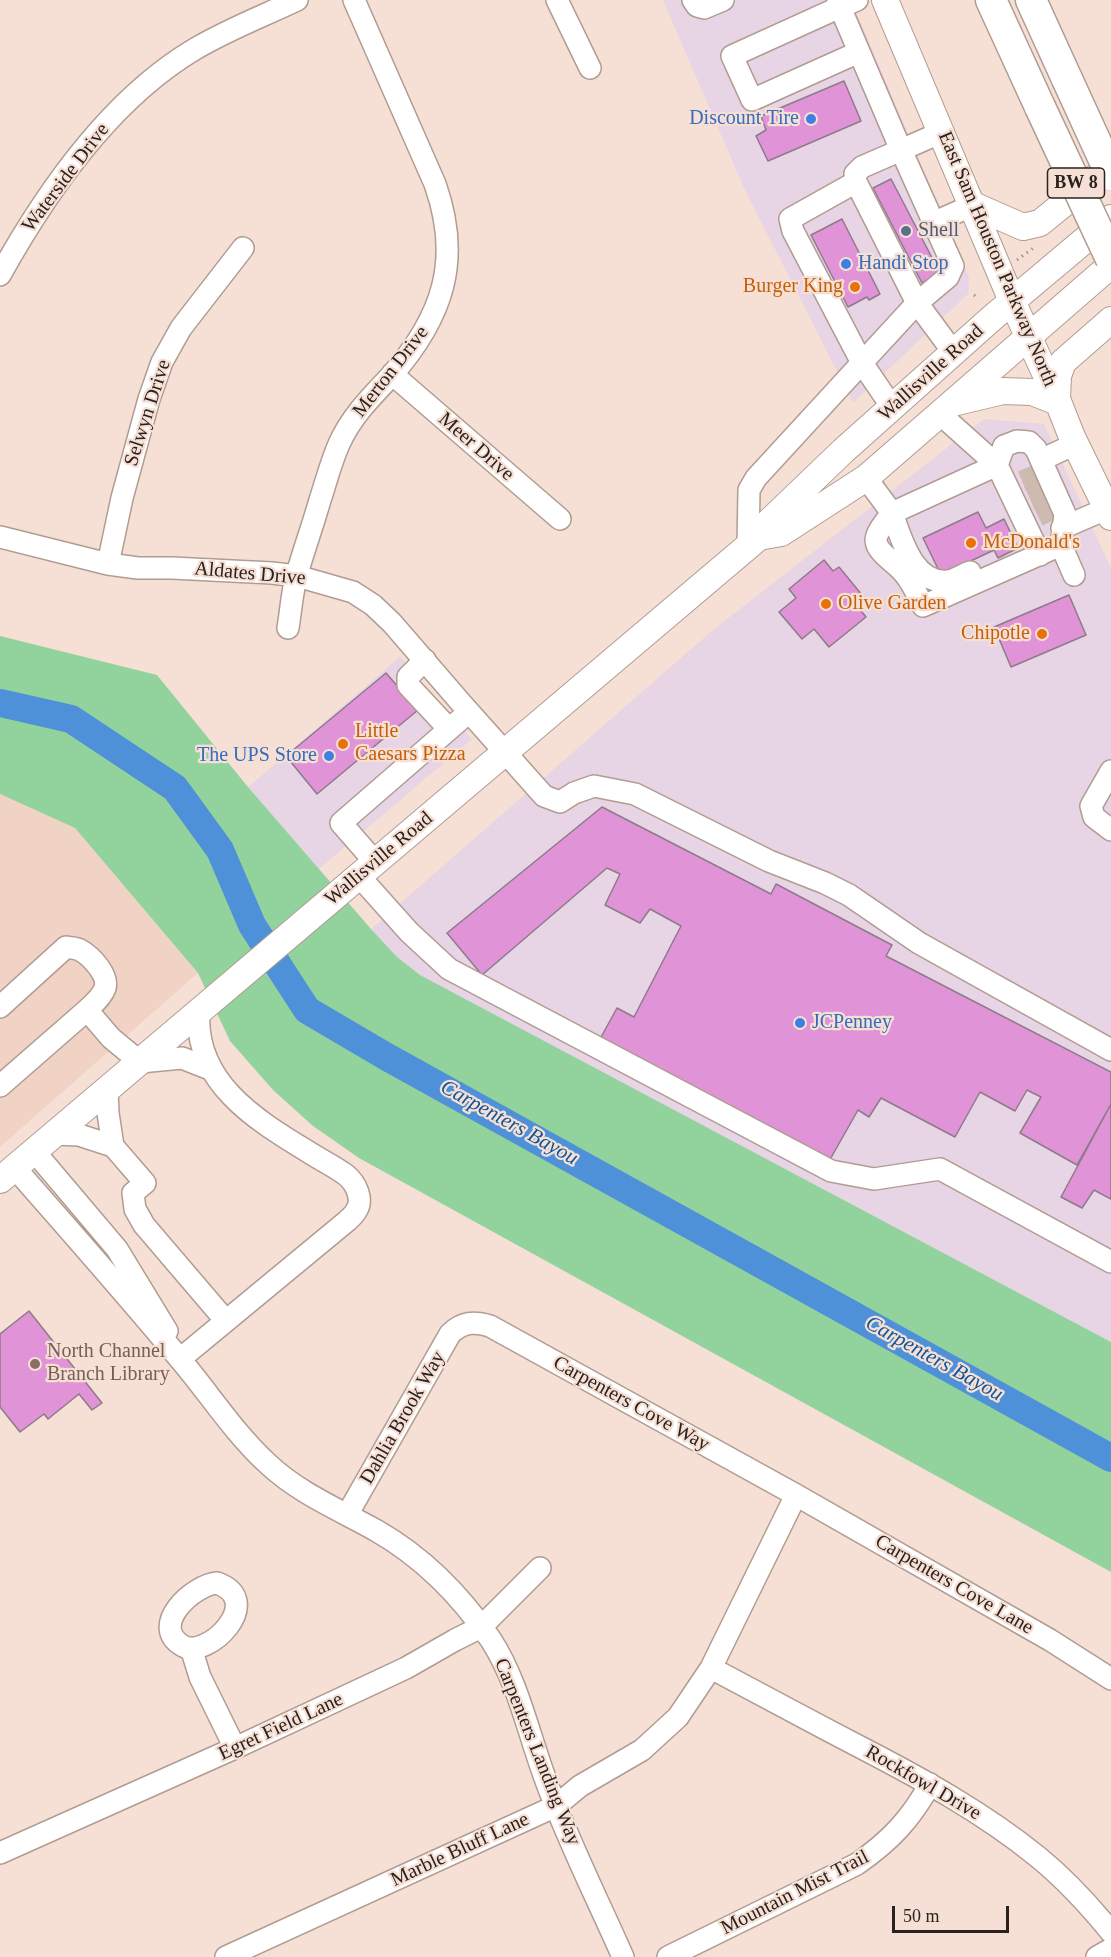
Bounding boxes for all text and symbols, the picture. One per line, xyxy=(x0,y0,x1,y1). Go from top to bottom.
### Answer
place label: Discount Tire xyxy=(689,107,799,131)
marker: Discount Tire xyxy=(804,112,818,126)
street label: Waterside Drive xyxy=(17,119,115,237)
street label: East Sam Houston Parkway North xyxy=(932,128,1062,390)
road number: BW 8 xyxy=(1048,168,1104,198)
place label: Shell xyxy=(918,219,959,243)
marker: Shell xyxy=(899,224,913,238)
place label: Handi Stop xyxy=(858,252,949,276)
marker: Handi Stop xyxy=(839,257,853,271)
place label: Burger King xyxy=(743,275,843,299)
marker: Burger King xyxy=(848,280,862,294)
street label: Wallisville Road xyxy=(873,319,989,427)
street label: Merton Drive xyxy=(348,322,434,422)
street label: Selwyn Drive xyxy=(120,357,176,469)
street label: Meer Drive xyxy=(433,408,519,486)
place label: McDonald's xyxy=(983,531,1080,555)
marker: McDonald's xyxy=(964,536,978,550)
street label: Aldates Drive xyxy=(193,557,307,591)
place label: Olive Garden xyxy=(838,592,946,616)
marker: Olive Garden xyxy=(819,597,833,611)
place label: Chipotle xyxy=(961,622,1030,646)
marker: Chipotle xyxy=(1035,627,1049,641)
place label: Little Caesars Pizza xyxy=(355,720,466,767)
marker: Little Caesars Pizza xyxy=(336,737,350,751)
place label: The UPS Store xyxy=(197,744,317,768)
marker: The UPS Store xyxy=(322,749,336,763)
street label: Wallisville Road xyxy=(320,807,438,911)
place label: JCPenney xyxy=(812,1011,892,1035)
marker: JCPenney xyxy=(793,1016,807,1030)
water label: Carpenters Bayou xyxy=(436,1075,582,1171)
water label: Carpenters Bayou xyxy=(861,1311,1007,1407)
place label: North Channel Branch Library xyxy=(47,1340,170,1387)
street label: Dahlia Brook Way xyxy=(355,1347,451,1489)
street label: Carpenters Cove Way xyxy=(549,1351,713,1457)
marker: North Channel Branch Library xyxy=(28,1357,42,1371)
street label: Carpenters Cove Lane xyxy=(871,1530,1037,1640)
street label: Carpenters Landing Way xyxy=(489,1655,585,1849)
street label: Egret Field Lane xyxy=(215,1688,347,1766)
street label: Rockfowl Drive xyxy=(861,1740,985,1826)
street label: Marble Bluff Lane xyxy=(387,1808,533,1892)
street label: Mountain Mist Trail xyxy=(717,1845,873,1941)
scale bar xyxy=(895,1894,1012,1932)
text: 50 m xyxy=(903,1906,940,1926)

